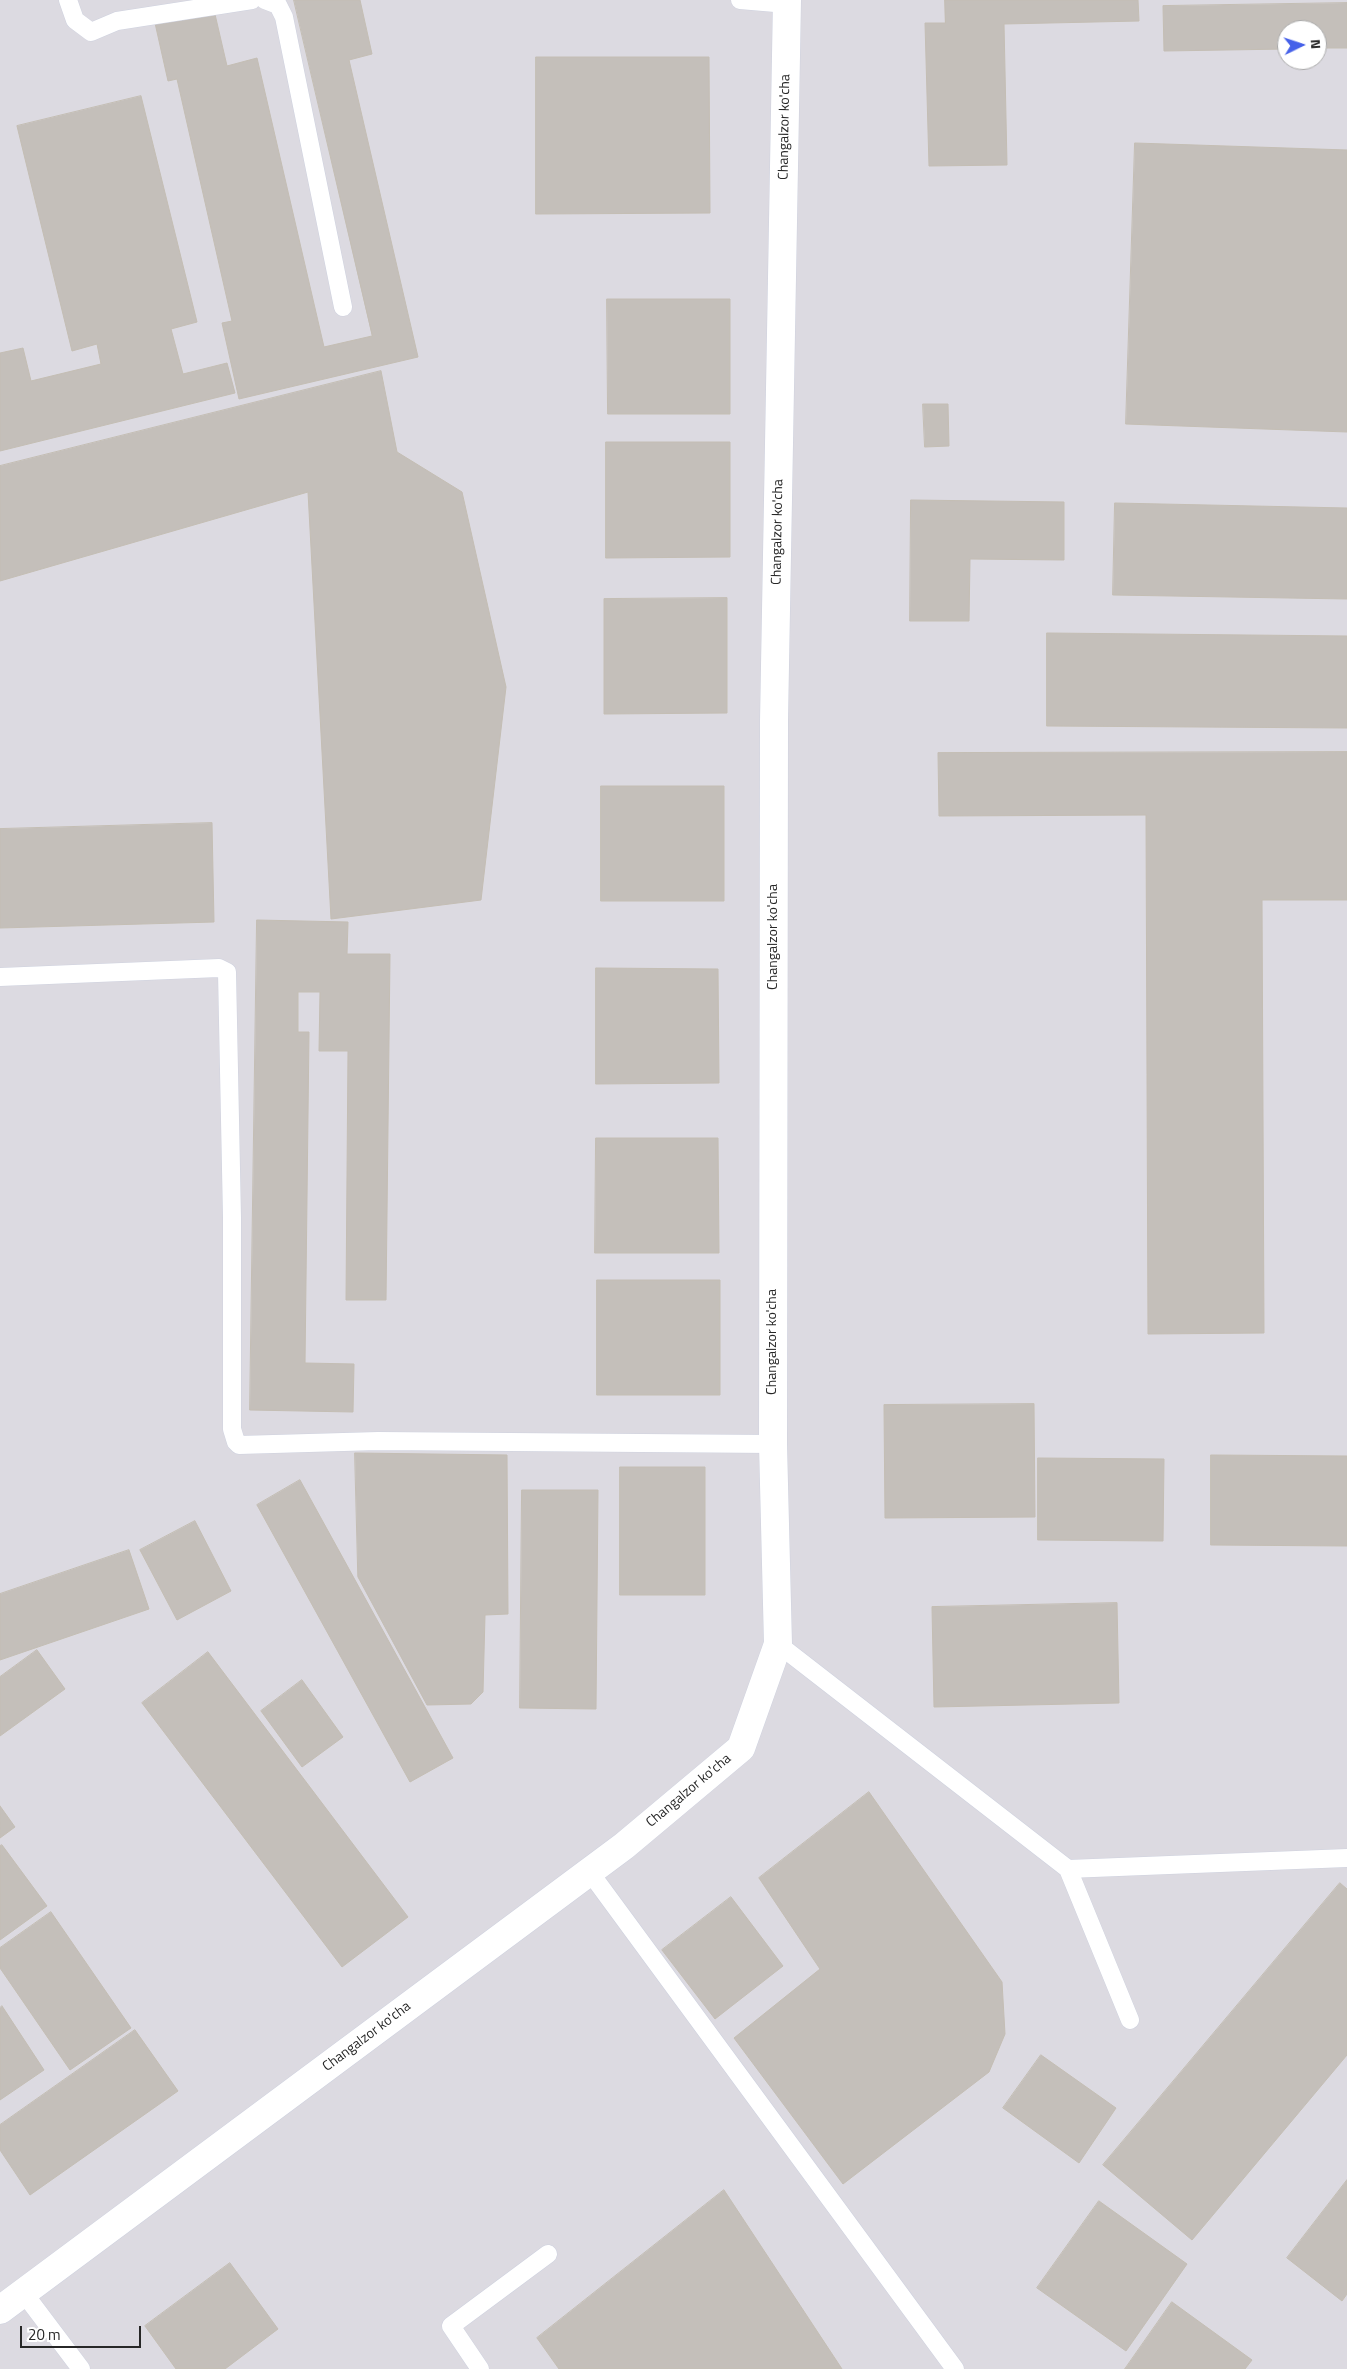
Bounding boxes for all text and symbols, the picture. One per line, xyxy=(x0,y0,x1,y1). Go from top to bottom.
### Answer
north arrow xyxy=(1277,20,1327,70)
text: N xyxy=(1306,38,1327,50)
street label: Changalzor ko'cha xyxy=(776,74,794,180)
street label: Changalzor ko'cha xyxy=(769,479,787,585)
street label: Changalzor ko'cha xyxy=(766,884,782,990)
street label: Changalzor ko'cha xyxy=(765,1289,781,1395)
street label: Changalzor ko'cha xyxy=(643,1751,735,1831)
street label: Changalzor ko'cha xyxy=(320,1998,414,2076)
scale bar xyxy=(22,2316,144,2348)
text: 20 m xyxy=(28,2323,61,2346)

